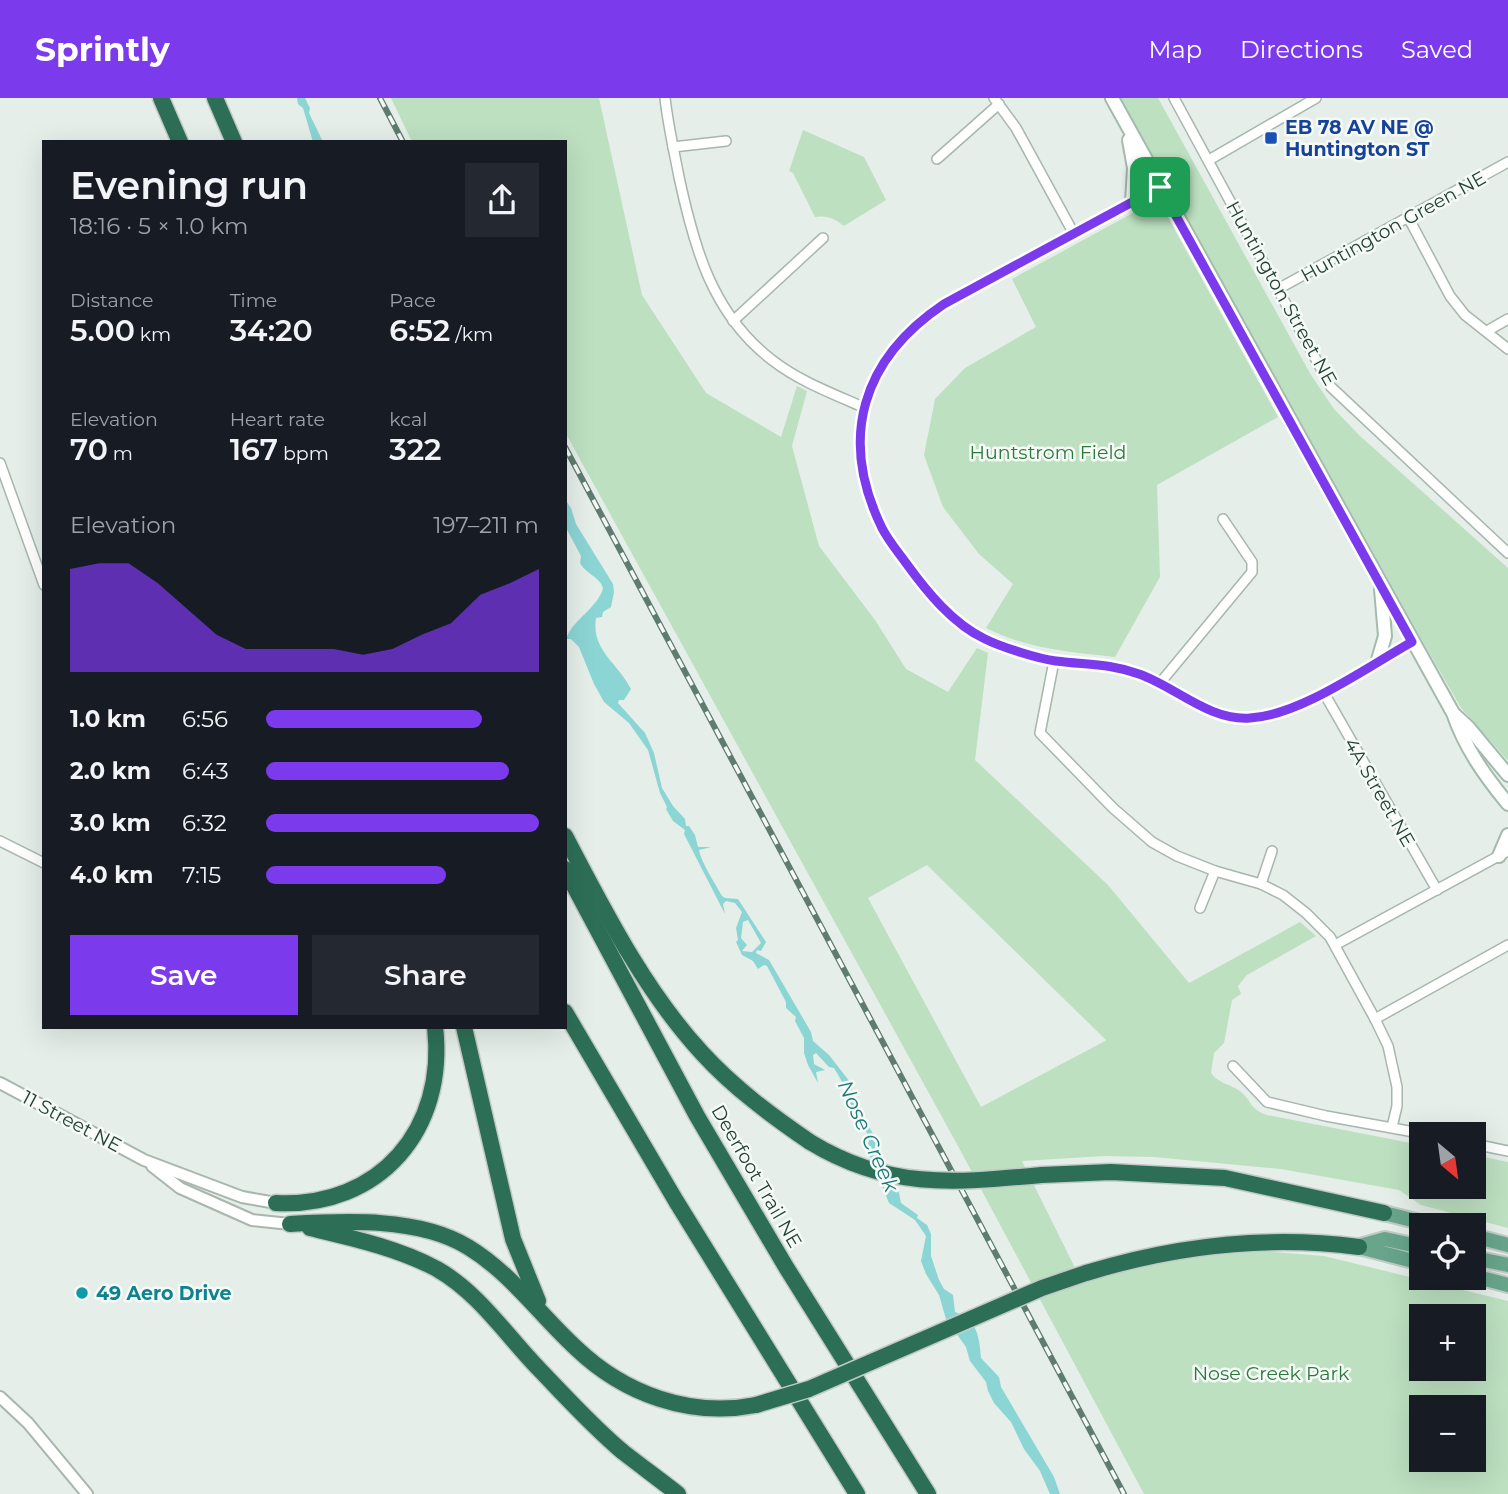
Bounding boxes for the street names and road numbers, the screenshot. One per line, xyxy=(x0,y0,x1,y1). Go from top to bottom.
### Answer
street label: Huntington Green NE xyxy=(1297,166,1490,287)
street label: Huntington Street NE xyxy=(1221,197,1342,390)
street label: 4A Street NE xyxy=(1339,734,1420,851)
street label: 11 Street NE xyxy=(18,1086,125,1157)
street label: Deerfoot Trail NE xyxy=(706,1101,807,1252)

